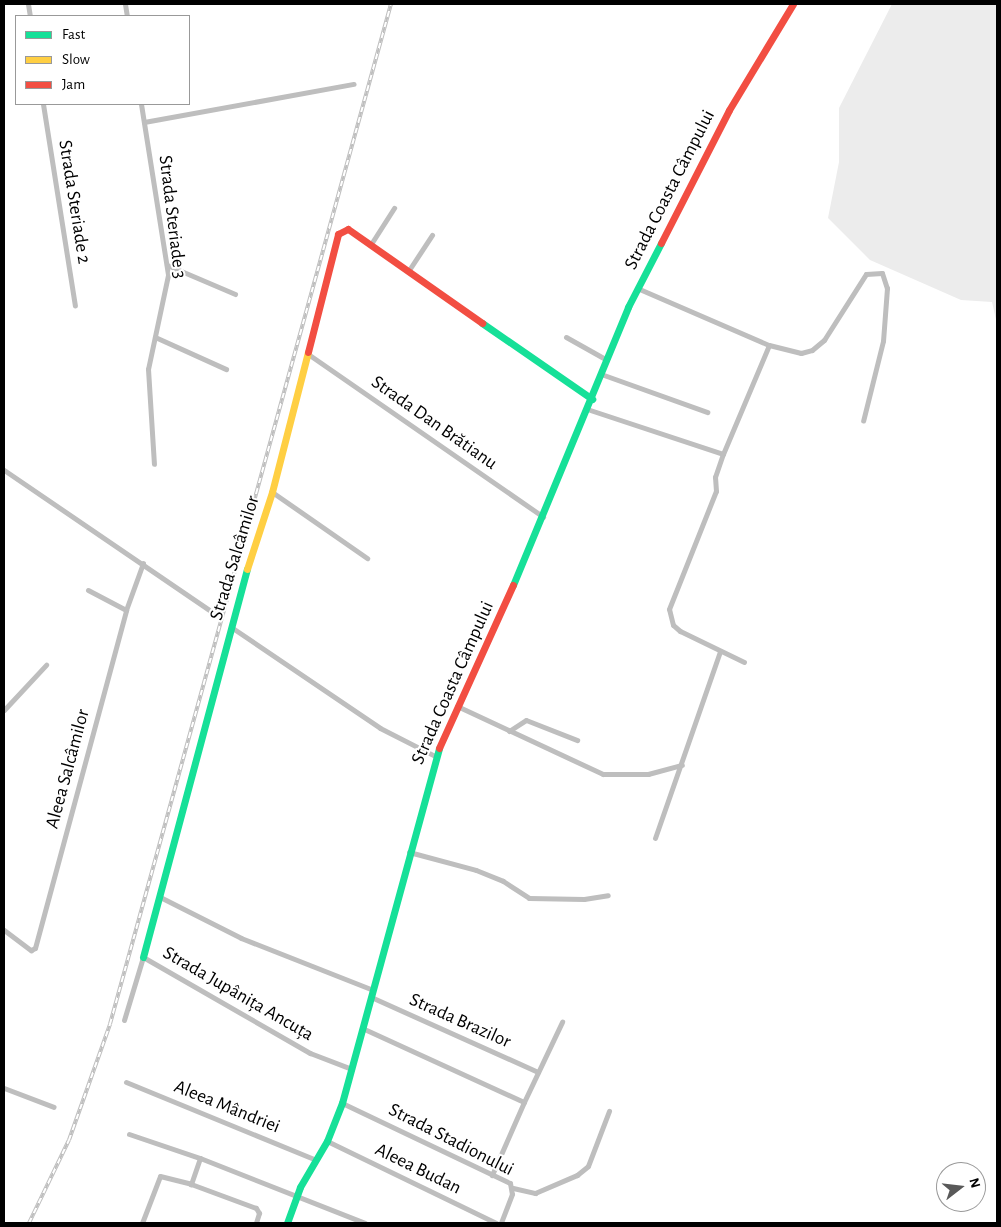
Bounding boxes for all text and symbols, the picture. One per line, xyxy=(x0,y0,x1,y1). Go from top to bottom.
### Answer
legend xyxy=(15,15,190,105)
text: Fast xyxy=(62,27,85,42)
text: Slow xyxy=(62,52,90,67)
text: Jam xyxy=(62,77,85,92)
street label: Strada Coasta Câmpului xyxy=(620,106,720,274)
street label: Strada Steriade 2 xyxy=(53,139,95,265)
street label: Strada Steriade 3 xyxy=(153,154,191,280)
street label: Strada Dan Brătianu xyxy=(367,371,501,475)
street label: Strada Salcâmilor xyxy=(205,493,265,623)
street label: Strada Coasta Câmpului xyxy=(407,598,499,768)
street label: Aleea Salcâmilor xyxy=(41,707,95,831)
street label: Strada Jupânița Ancuța xyxy=(159,942,317,1046)
street label: Strada Brazilor xyxy=(406,988,514,1054)
street label: Aleea Mândriei xyxy=(171,1075,283,1139)
street label: Strada Stadionului xyxy=(385,1099,517,1181)
street label: Aleea Budan xyxy=(371,1138,465,1200)
north arrow xyxy=(936,1162,986,1212)
text: N xyxy=(966,1177,983,1190)

